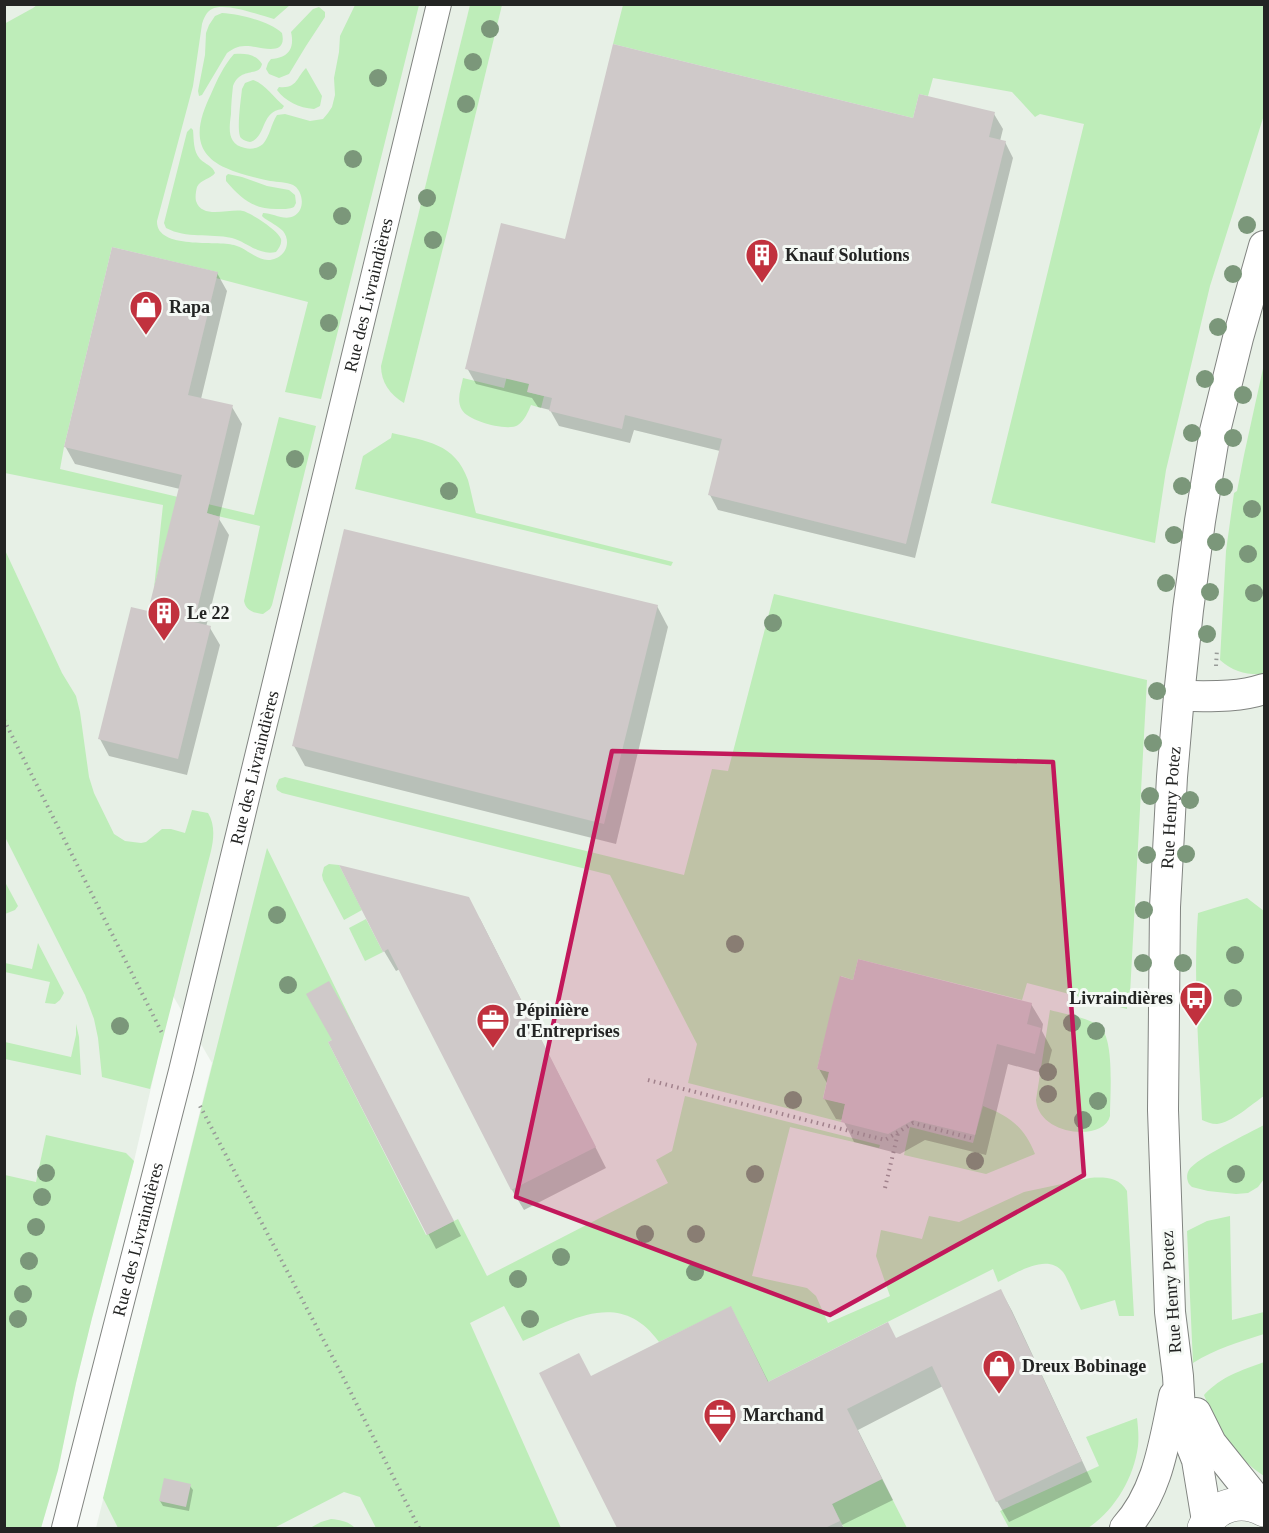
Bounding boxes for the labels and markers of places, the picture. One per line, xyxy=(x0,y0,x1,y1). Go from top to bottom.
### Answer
building icon: Knauf Solutions xyxy=(744,237,780,284)
place label: Knauf Solutions xyxy=(785,245,910,265)
shop icon: Rapa xyxy=(128,289,164,336)
place label: Rapa xyxy=(169,297,210,317)
building icon: Le 22 xyxy=(146,595,182,642)
place label: Le 22 xyxy=(187,603,230,623)
bus stop icon: Livraindières xyxy=(1178,980,1214,1027)
place label: Livraindières xyxy=(1069,988,1173,1008)
place label: Pépinière d'Entreprises xyxy=(516,1000,620,1041)
office icon: Pépinière d'Entreprises xyxy=(475,1002,511,1049)
shop icon: Dreux Bobinage xyxy=(981,1348,1017,1395)
place label: Dreux Bobinage xyxy=(1022,1356,1146,1376)
office icon: Marchand xyxy=(702,1397,738,1444)
place label: Marchand xyxy=(743,1405,824,1425)

